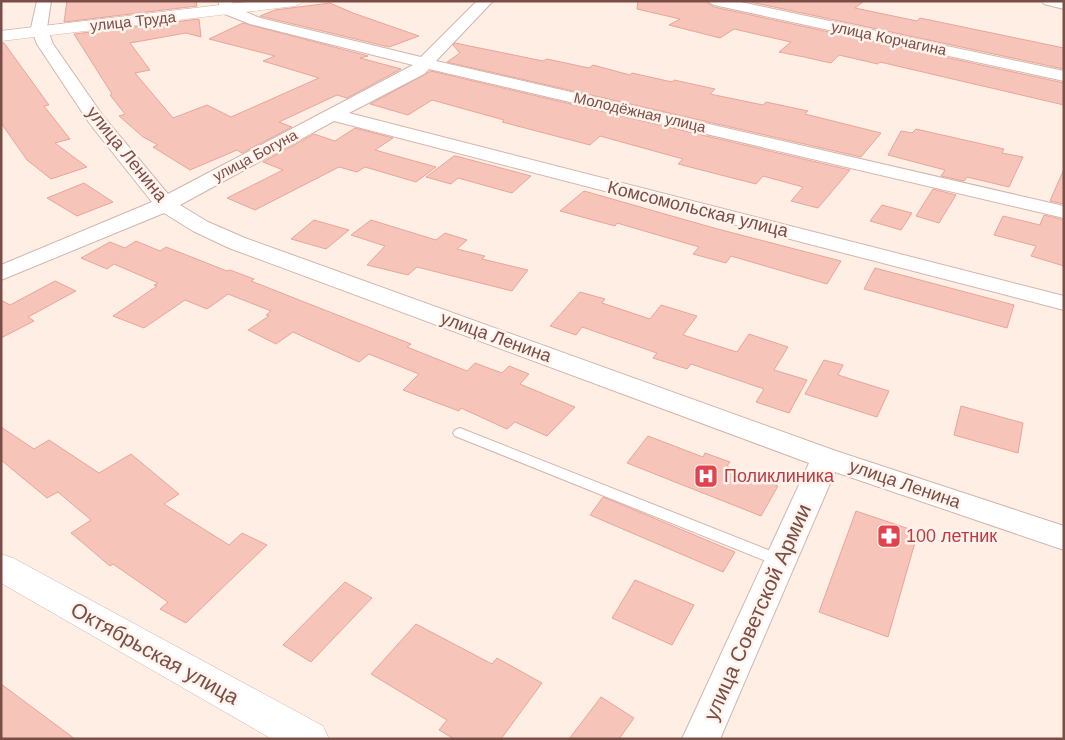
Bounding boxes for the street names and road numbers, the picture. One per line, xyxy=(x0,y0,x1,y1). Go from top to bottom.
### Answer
street label: улица Труда xyxy=(89,8,177,34)
street label: улица Корчагина xyxy=(830,18,949,59)
street label: Молодёжная улица xyxy=(572,89,708,136)
street label: улица Ленина xyxy=(83,103,172,206)
street label: улица Богуна xyxy=(210,125,301,184)
street label: Комсомольская улица xyxy=(606,177,791,241)
street label: улица Ленина xyxy=(438,308,555,367)
street label: улица Ленина xyxy=(847,456,964,513)
street label: улица Советской Армии xyxy=(699,500,815,724)
street label: Октябрьская улица xyxy=(67,597,243,709)

